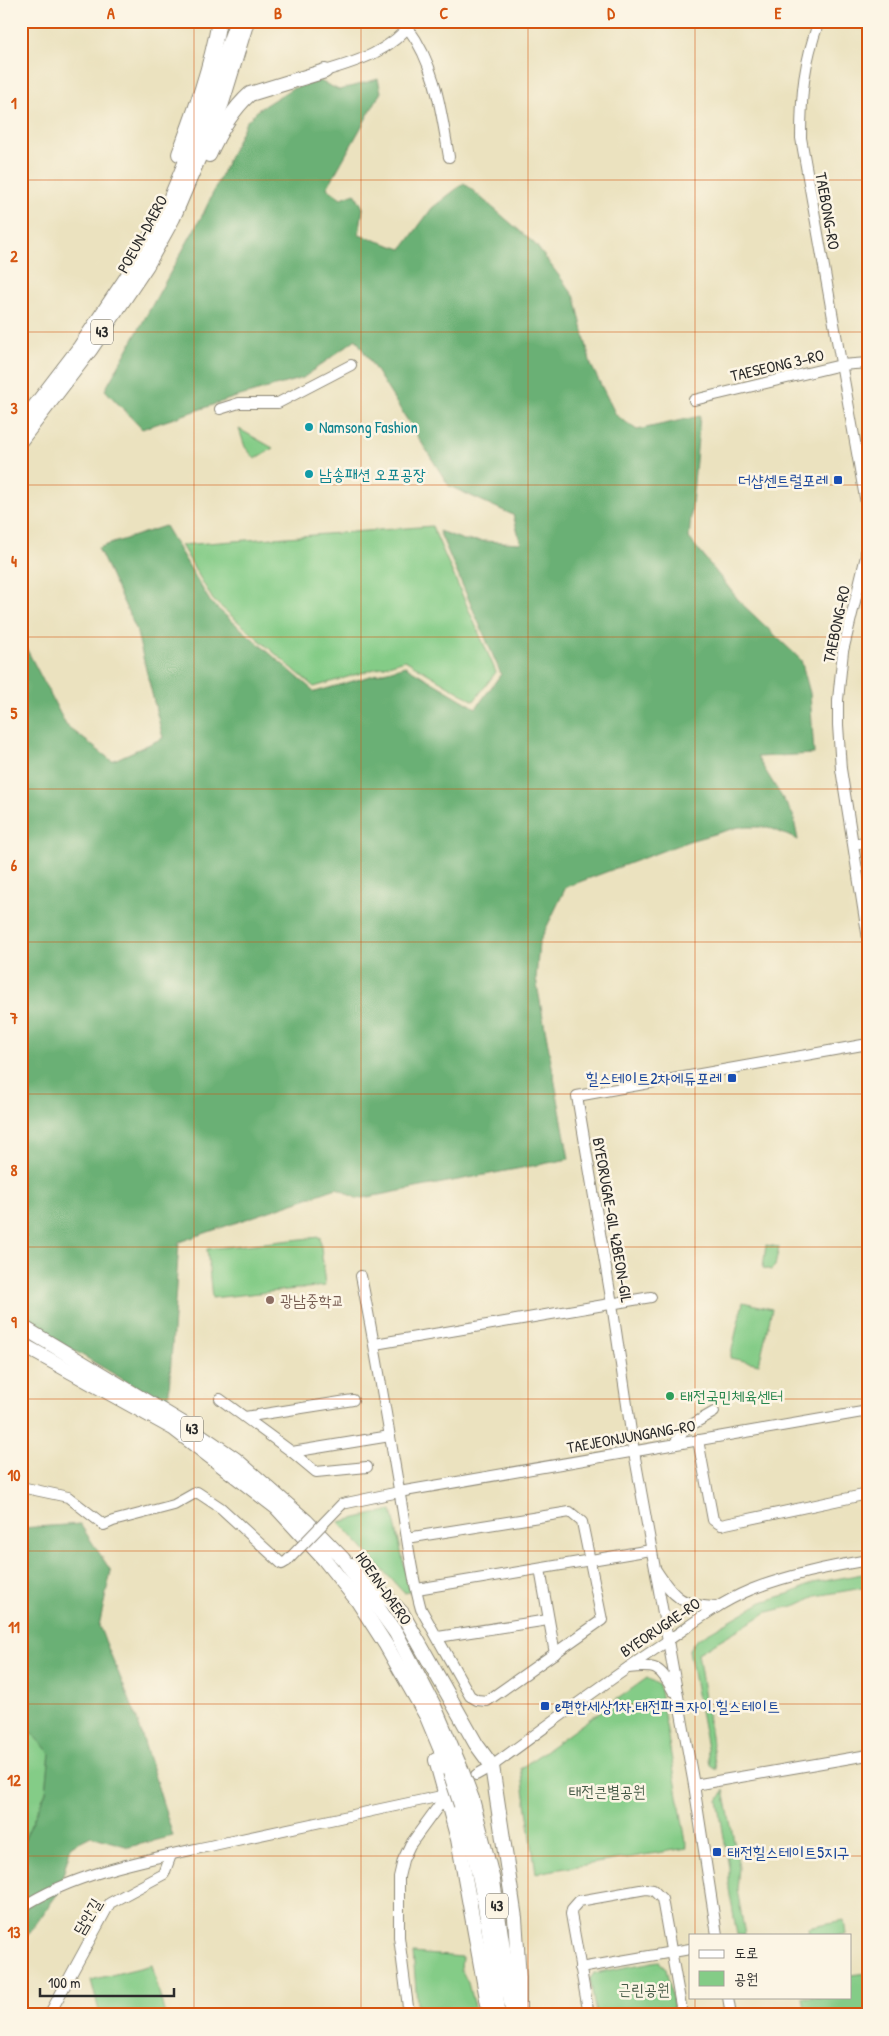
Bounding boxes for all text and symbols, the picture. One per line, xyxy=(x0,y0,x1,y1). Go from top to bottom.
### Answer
text: A xyxy=(107,2,115,24)
text: B xyxy=(274,2,282,24)
text: C xyxy=(440,2,449,24)
text: D xyxy=(607,2,615,24)
text: E xyxy=(774,2,782,24)
text: 1 xyxy=(11,92,17,114)
street label: TAEBONG-RO xyxy=(810,171,846,252)
street label: POEUN-DAERO xyxy=(112,191,173,277)
text: 2 xyxy=(10,245,18,267)
road number: 43 xyxy=(91,320,113,344)
street label: TAESEONG 3-RO xyxy=(728,344,826,386)
text: 3 xyxy=(10,397,18,419)
place label: Namsong Fashion xyxy=(319,416,418,438)
marker: Namsong Fashion xyxy=(303,421,315,433)
place label: 남송패션 오포공장 xyxy=(319,463,426,485)
marker: 남송패션 오포공장 xyxy=(303,468,315,480)
place label: 더샵센트럴포레 xyxy=(738,469,828,491)
marker: 더샵센트럴포레 xyxy=(832,474,844,486)
text: 4 xyxy=(11,550,17,572)
street label: TAEBONG-RO xyxy=(817,583,855,665)
text: 5 xyxy=(11,702,18,724)
text: 6 xyxy=(11,854,18,876)
text: 7 xyxy=(9,1007,18,1029)
place label: 힐스테이트2차에듀포레 xyxy=(586,1067,722,1089)
marker: 힐스테이트2차에듀포레 xyxy=(726,1072,738,1084)
street label: BYEORUGAE-GIL 42BEON-GIL xyxy=(588,1136,638,1304)
text: 8 xyxy=(11,1159,18,1181)
place label: 광남중학교 xyxy=(280,1289,344,1311)
marker: 광남중학교 xyxy=(264,1294,276,1306)
text: 9 xyxy=(11,1311,17,1333)
place label: 태전국민체육센터 xyxy=(680,1385,783,1407)
marker: 태전국민체육센터 xyxy=(664,1390,676,1402)
street label: TAEJEONJUNGANG-RO xyxy=(565,1414,697,1458)
road number: 43 xyxy=(181,1416,203,1442)
text: 10 xyxy=(8,1464,20,1486)
street label: HOEAN-DAERO xyxy=(351,1547,417,1629)
street label: BYEORUGAE-RO xyxy=(616,1592,705,1662)
text: 11 xyxy=(8,1616,20,1638)
place label: e편한세상1차.태전파크자이.힐스테이트 xyxy=(555,1695,780,1717)
marker: e편한세상1차.태전파크자이.힐스테이트 xyxy=(539,1700,551,1712)
text: 12 xyxy=(7,1769,21,1791)
park label: 태전큰별공원 xyxy=(568,1780,646,1802)
place label: 태전힐스테이트5지구 xyxy=(727,1841,850,1863)
marker: 태전힐스테이트5지구 xyxy=(711,1846,723,1858)
street label: 담안길 xyxy=(68,1894,106,1938)
road number: 43 xyxy=(486,1894,508,1918)
text: 13 xyxy=(8,1921,20,1943)
legend xyxy=(689,1934,852,1998)
text: 도로 xyxy=(734,1942,758,1963)
scale bar xyxy=(40,1966,174,1998)
text: 공원 xyxy=(734,1968,758,1989)
text: 100 m xyxy=(48,1972,81,1993)
park label: 근린공원 xyxy=(618,1978,670,2000)

